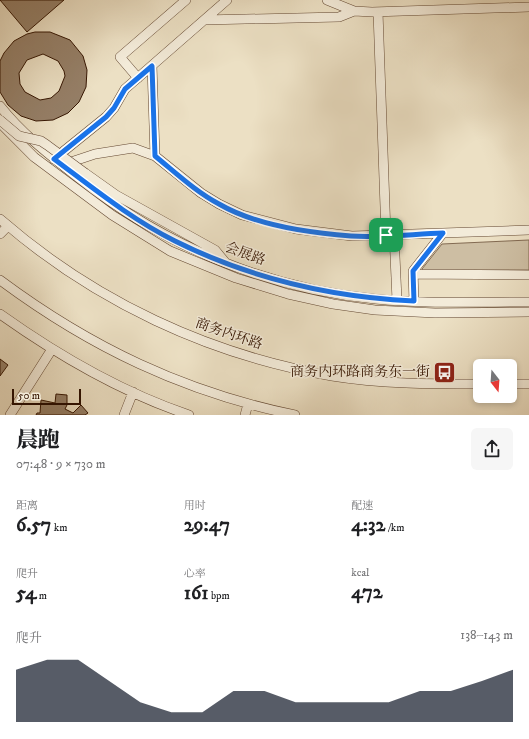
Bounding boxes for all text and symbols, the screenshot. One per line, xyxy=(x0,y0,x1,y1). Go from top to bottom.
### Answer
pin xyxy=(369,218,403,252)
icon: arrive xyxy=(375,224,397,246)
street label: 会展路 xyxy=(222,238,268,270)
street label: 商务内环路 xyxy=(193,314,265,354)
bus stop icon: 商务内环路商务东一街 xyxy=(432,359,458,385)
north arrow xyxy=(473,359,517,403)
map controls xyxy=(473,359,517,403)
place label: 商务内环路商务东一街 xyxy=(290,363,430,381)
scale bar xyxy=(12,387,81,406)
text: 50 m xyxy=(18,389,40,403)
text: 晨跑 xyxy=(16,427,60,454)
button: share xyxy=(471,428,513,470)
text: 07:48 · 9 × 730 m xyxy=(16,456,105,472)
text: 距离 xyxy=(16,499,38,513)
text: 用时 xyxy=(184,499,206,513)
text: 配速 xyxy=(351,499,373,513)
text: 6.57 xyxy=(16,513,51,538)
text: 29:47 xyxy=(184,513,230,538)
text: 4:32 xyxy=(351,513,385,538)
text: km xyxy=(51,521,67,535)
text: /km xyxy=(385,521,404,535)
text: kcal xyxy=(351,566,369,580)
text: 爬升 xyxy=(16,567,38,581)
text: 心率 xyxy=(184,567,206,581)
text: 472 xyxy=(351,580,383,605)
text: 54 xyxy=(16,581,36,606)
text: 161 xyxy=(184,581,209,606)
text: m xyxy=(36,589,47,603)
text: bpm xyxy=(209,589,230,603)
text: 138–143 m xyxy=(460,627,513,643)
text: 爬升 xyxy=(16,630,42,646)

